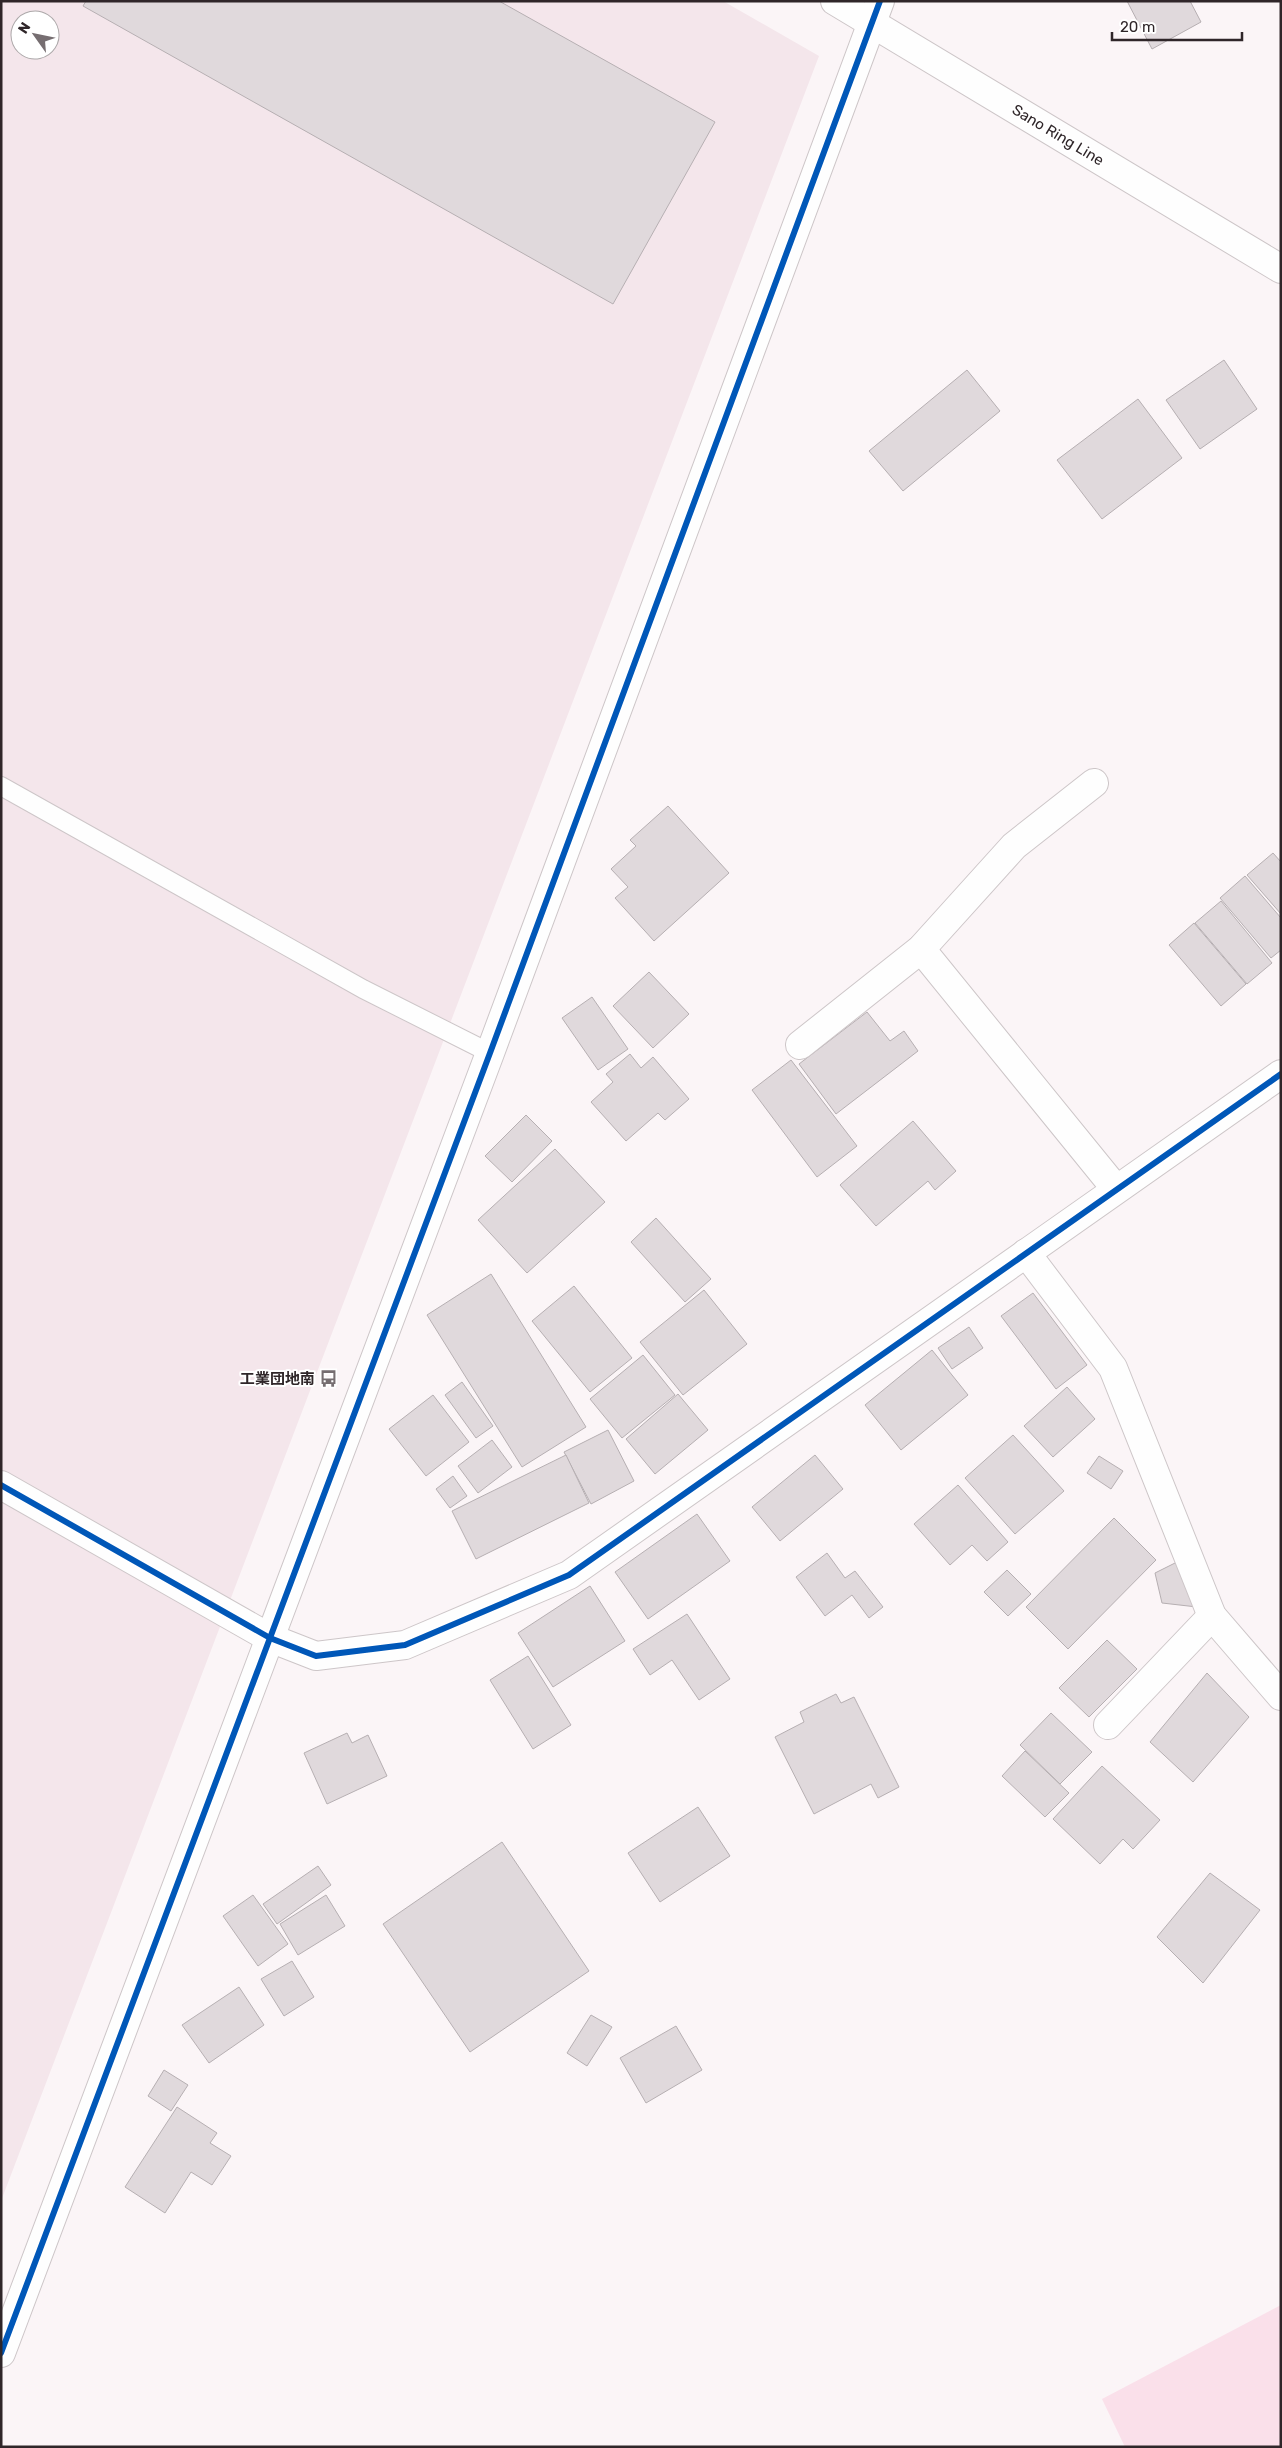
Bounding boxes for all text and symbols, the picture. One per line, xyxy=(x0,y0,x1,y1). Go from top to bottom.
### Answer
north arrow xyxy=(10,10,60,60)
scale bar xyxy=(1112,10,1242,42)
text: 20 m xyxy=(1120,18,1155,36)
text: N xyxy=(15,19,34,37)
street label: Sano Ring Line xyxy=(1009,101,1107,169)
bus stop icon: 工業団地南 xyxy=(319,1369,339,1389)
place label: 工業団地南 xyxy=(240,1370,315,1388)

